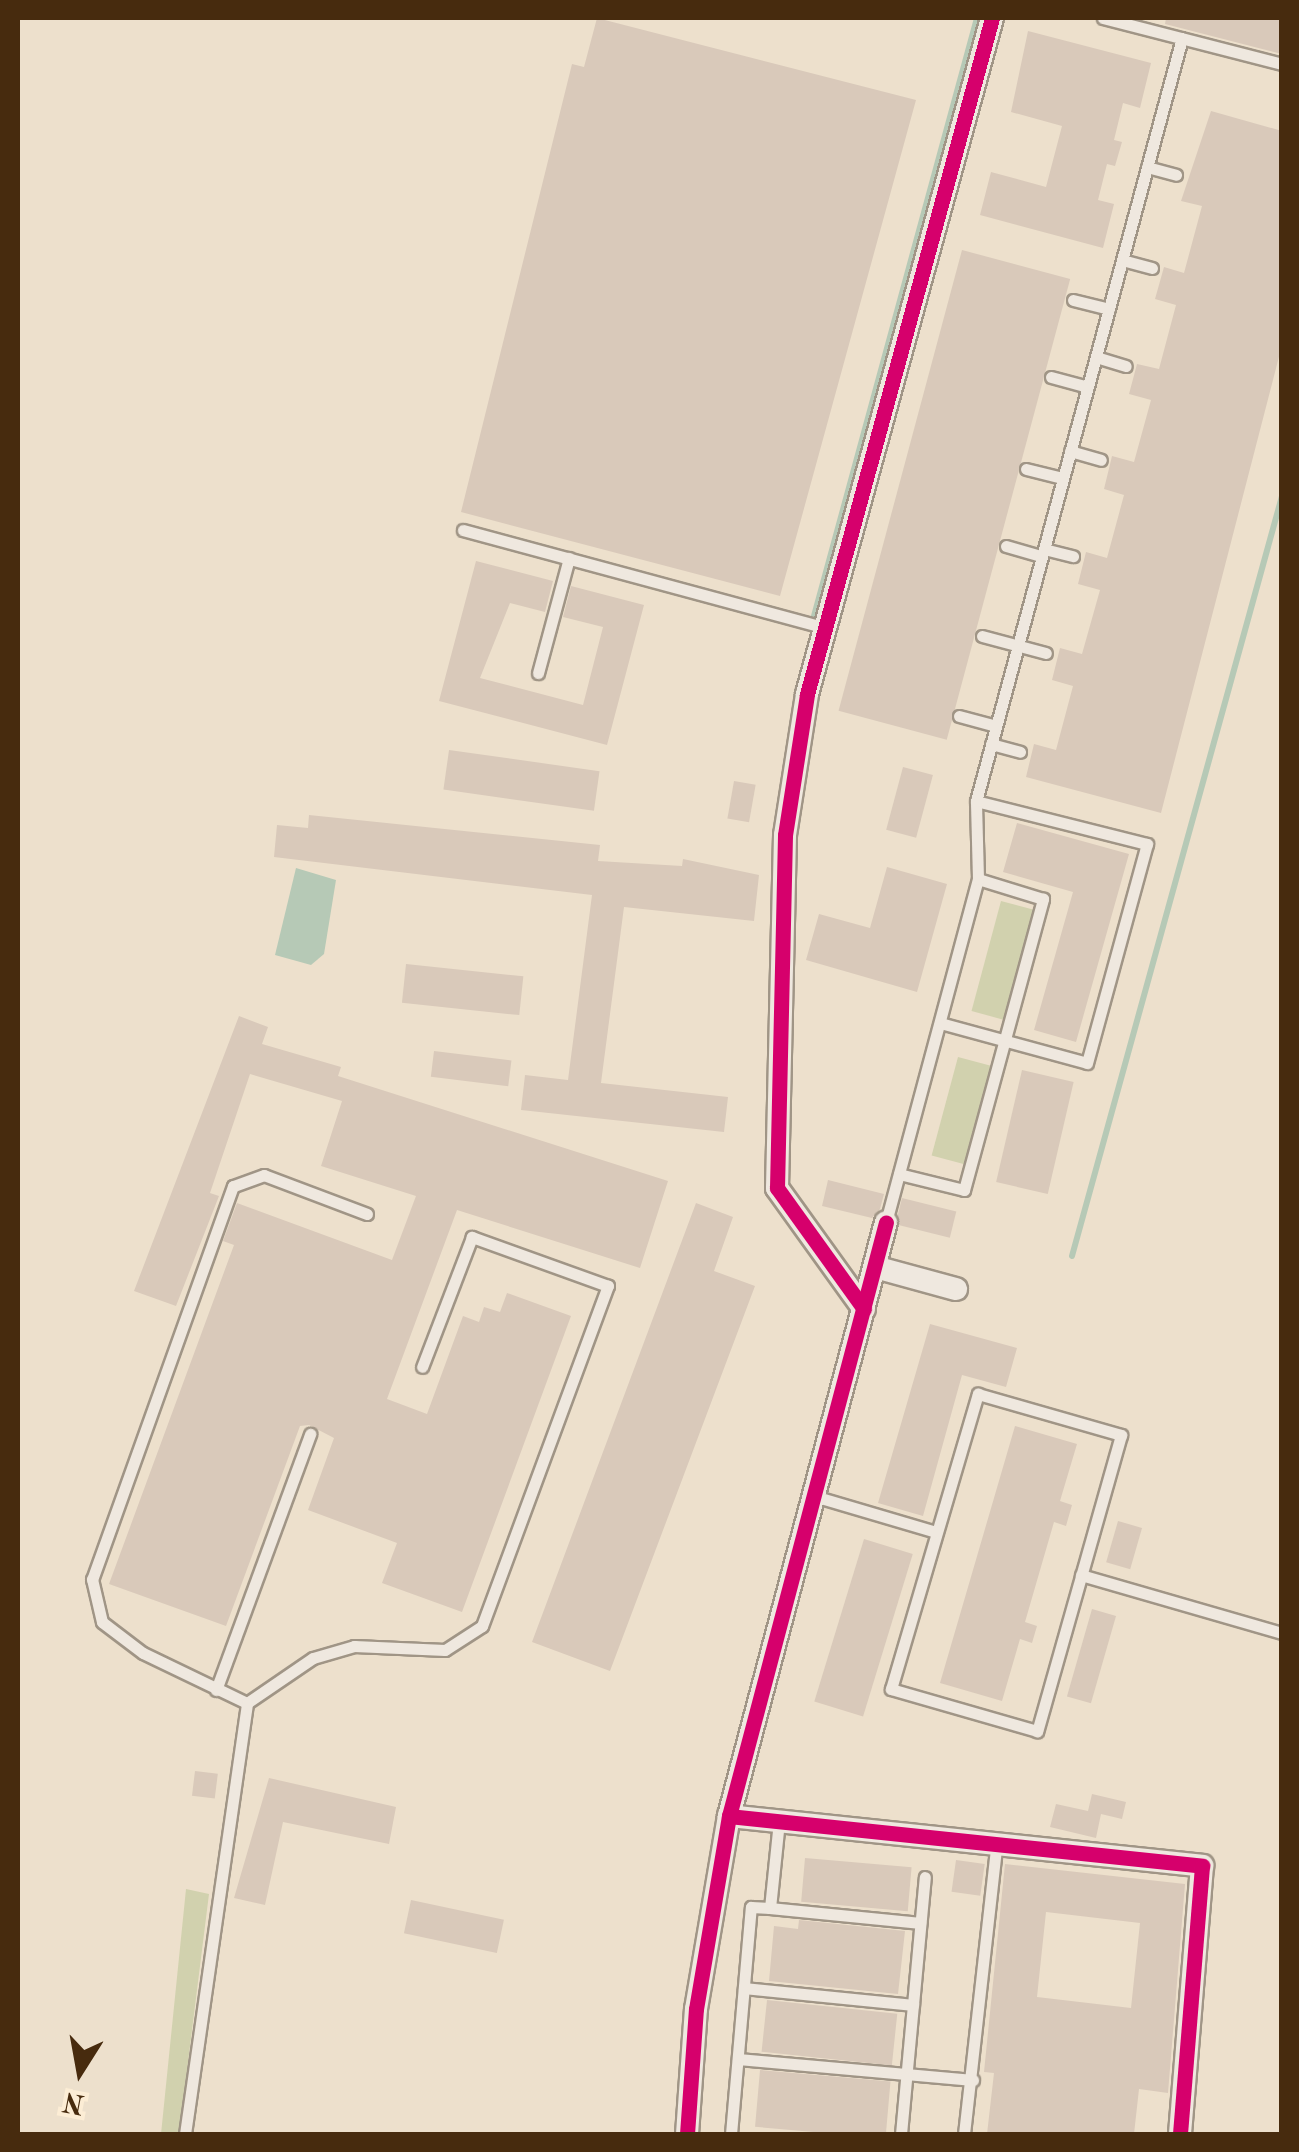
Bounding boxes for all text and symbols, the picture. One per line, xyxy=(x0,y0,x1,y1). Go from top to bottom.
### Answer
north arrow xyxy=(30,2022,130,2122)
text: N xyxy=(61,2086,87,2117)

